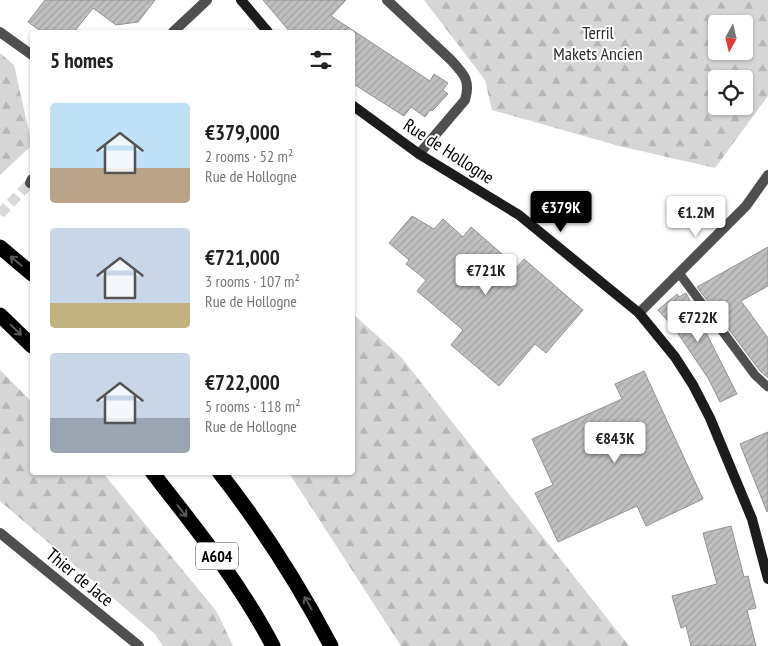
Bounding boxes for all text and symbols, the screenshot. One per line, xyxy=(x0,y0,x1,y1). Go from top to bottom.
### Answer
north arrow xyxy=(708,15,752,60)
map controls xyxy=(708,15,753,115)
park label: Terril Makets Ancien xyxy=(553,21,643,65)
icon: filters xyxy=(307,46,335,74)
text: 5 homes xyxy=(50,47,113,74)
button: locate xyxy=(708,70,753,115)
street label: Rue de Hollogne xyxy=(399,113,499,189)
text: €379,000 xyxy=(205,119,280,146)
icon: home xyxy=(90,123,150,183)
text: 2 rooms · 52 m² xyxy=(205,146,293,166)
text: Rue de Hollogne xyxy=(205,166,297,186)
pin: €379K xyxy=(526,190,596,233)
pin: €1.2M xyxy=(661,196,731,238)
text: €379K xyxy=(542,197,580,217)
text: €1.2M xyxy=(678,202,714,222)
text: €721,000 xyxy=(205,244,280,271)
icon: home xyxy=(90,248,150,308)
pin: €721K xyxy=(451,254,521,296)
one-way arrow xyxy=(10,255,23,266)
text: €721K xyxy=(467,260,505,280)
text: 3 rooms · 107 m² xyxy=(205,271,300,291)
text: Rue de Hollogne xyxy=(205,291,297,311)
pin: €722K xyxy=(663,300,733,343)
text: €722K xyxy=(679,307,717,327)
one-way arrow xyxy=(10,324,23,336)
text: €722,000 xyxy=(205,369,280,396)
icon: home xyxy=(90,373,150,433)
text: 5 rooms · 118 m² xyxy=(205,396,301,416)
text: Rue de Hollogne xyxy=(205,416,297,436)
pin: €843K xyxy=(580,422,650,464)
text: €843K xyxy=(596,428,634,448)
one-way arrow xyxy=(176,504,187,517)
road number: A604 xyxy=(196,542,238,570)
street label: Thier de Jace xyxy=(42,543,118,611)
one-way arrow xyxy=(303,596,313,611)

